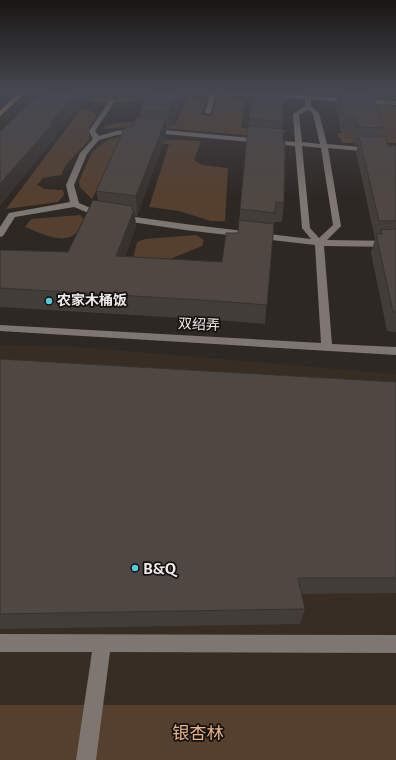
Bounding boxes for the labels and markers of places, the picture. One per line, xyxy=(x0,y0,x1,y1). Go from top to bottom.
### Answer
place label: 农家木桶饭 xyxy=(57,292,127,308)
marker: 农家木桶饭 xyxy=(44,296,54,306)
place label: B&Q xyxy=(143,560,178,578)
marker: B&Q xyxy=(130,563,140,573)

